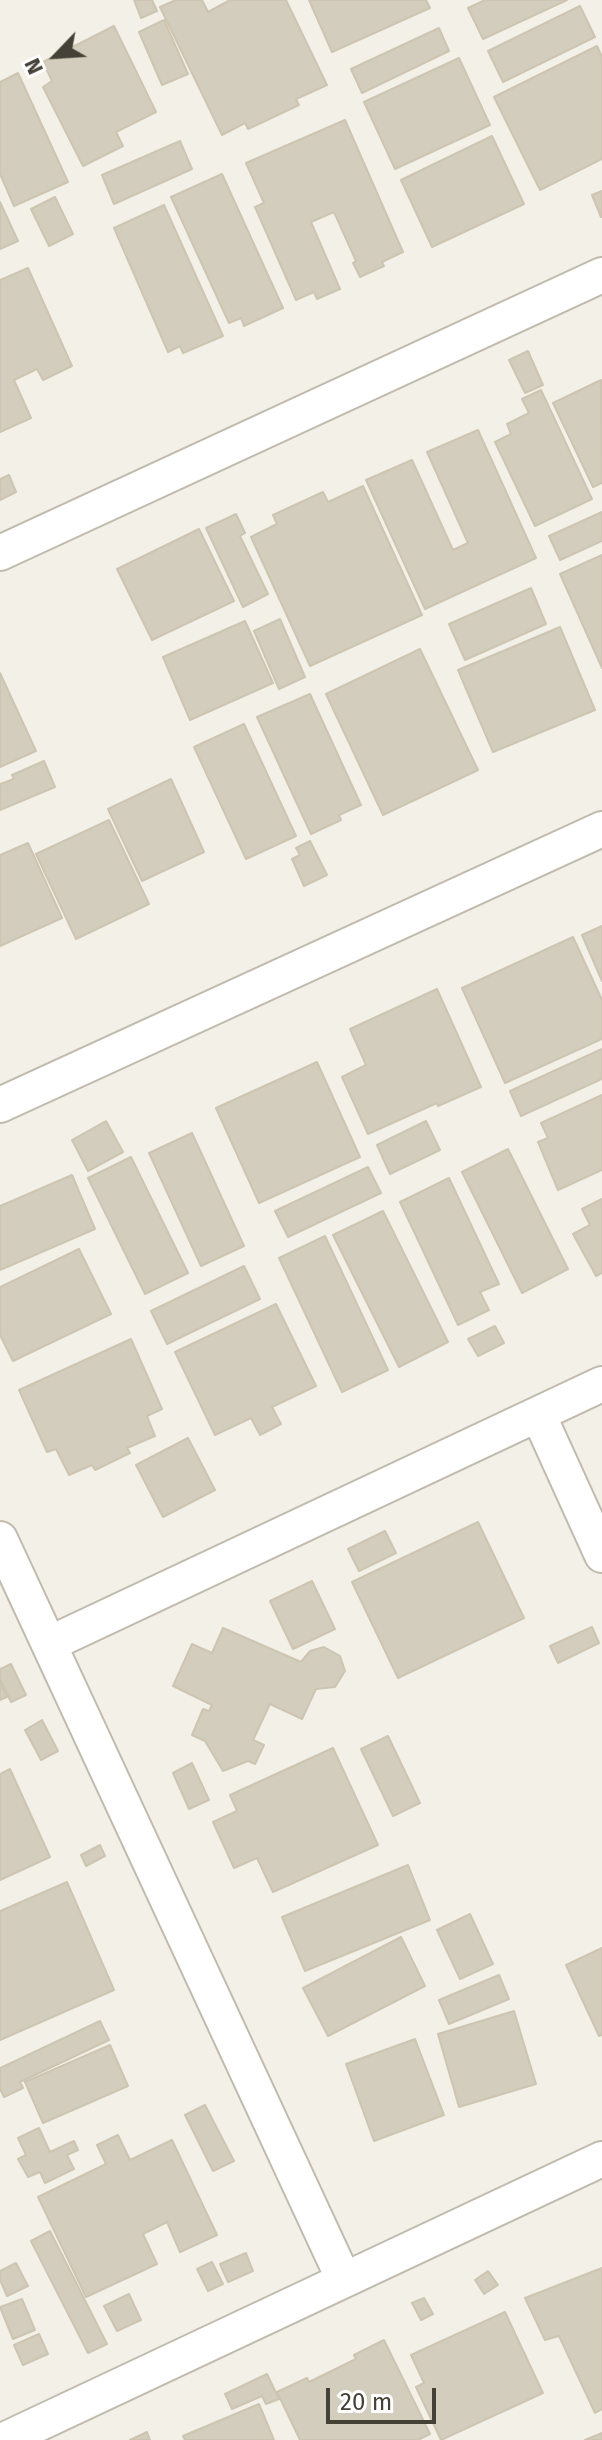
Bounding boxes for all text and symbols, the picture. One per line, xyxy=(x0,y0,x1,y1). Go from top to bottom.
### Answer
north arrow xyxy=(16,16,96,96)
text: N xyxy=(18,54,49,79)
scale bar xyxy=(330,2372,440,2422)
text: 20 m xyxy=(340,2388,392,2416)

